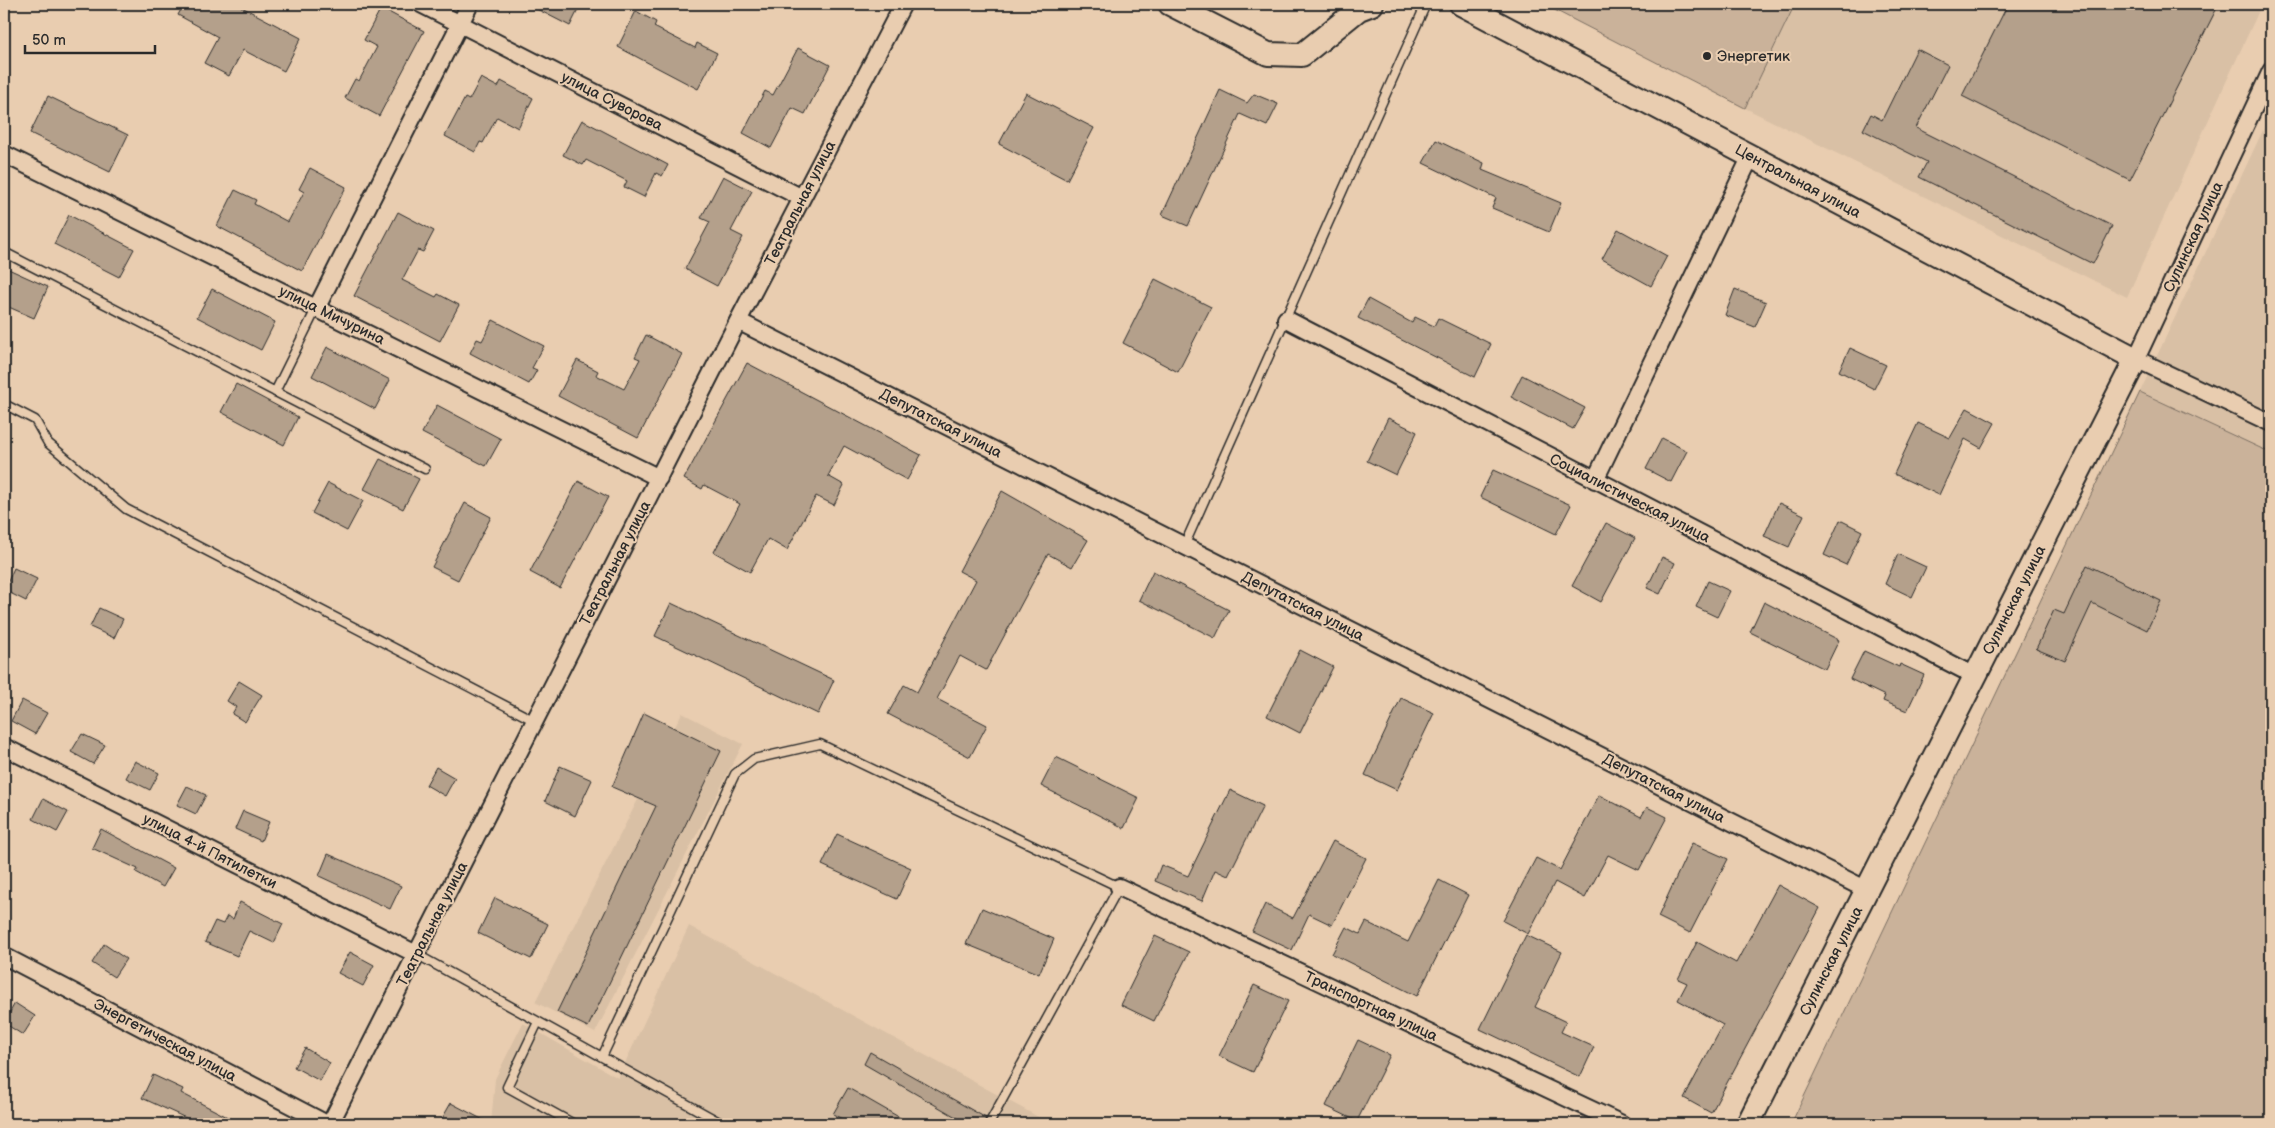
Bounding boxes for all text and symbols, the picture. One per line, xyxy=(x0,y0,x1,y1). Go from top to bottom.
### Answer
scale bar xyxy=(25,22,155,54)
text: 50 m xyxy=(32,31,66,50)
place label: Энергетик xyxy=(1717,47,1790,66)
marker: Энергетик xyxy=(1701,50,1713,62)
street label: улица Суворова xyxy=(558,68,666,135)
street label: Театральная улица xyxy=(761,138,840,269)
street label: Центральная улица xyxy=(1732,140,1864,223)
street label: Сулинская улица xyxy=(2159,179,2228,296)
street label: улица Мичурина xyxy=(276,282,388,349)
street label: Депутатская улица xyxy=(876,384,1005,463)
street label: Социалистическая улица xyxy=(1546,450,1713,547)
street label: Театральная улица xyxy=(576,498,655,629)
street label: Сулинская улица xyxy=(1979,542,2050,658)
street label: Депутатская улица xyxy=(1238,567,1367,646)
street label: Депутатская улица xyxy=(1599,749,1728,828)
street label: улица 4-й Пятилетки xyxy=(140,809,280,893)
street label: Театральная улица xyxy=(393,859,472,990)
street label: Сулинская улица xyxy=(1796,903,1867,1019)
street label: Транспортная улица xyxy=(1301,967,1441,1046)
street label: Энергетическая улица xyxy=(90,995,240,1086)

